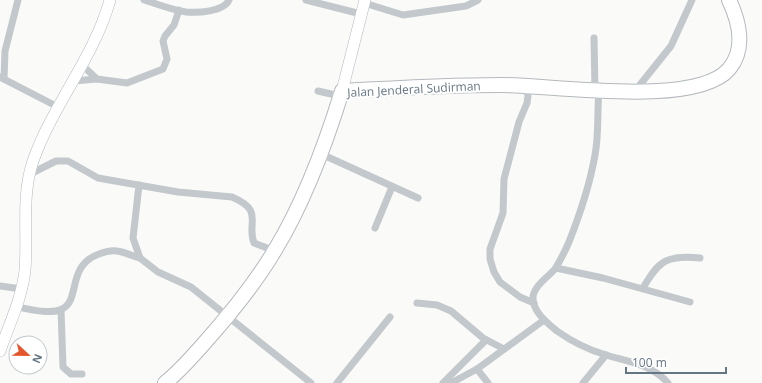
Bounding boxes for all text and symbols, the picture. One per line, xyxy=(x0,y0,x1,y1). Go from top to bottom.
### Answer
street label: Jalan Jenderal Sudirman xyxy=(346,77,481,101)
north arrow xyxy=(8,335,48,375)
scale bar xyxy=(626,349,726,375)
text: N xyxy=(29,352,46,366)
text: 100 m xyxy=(632,354,667,371)

